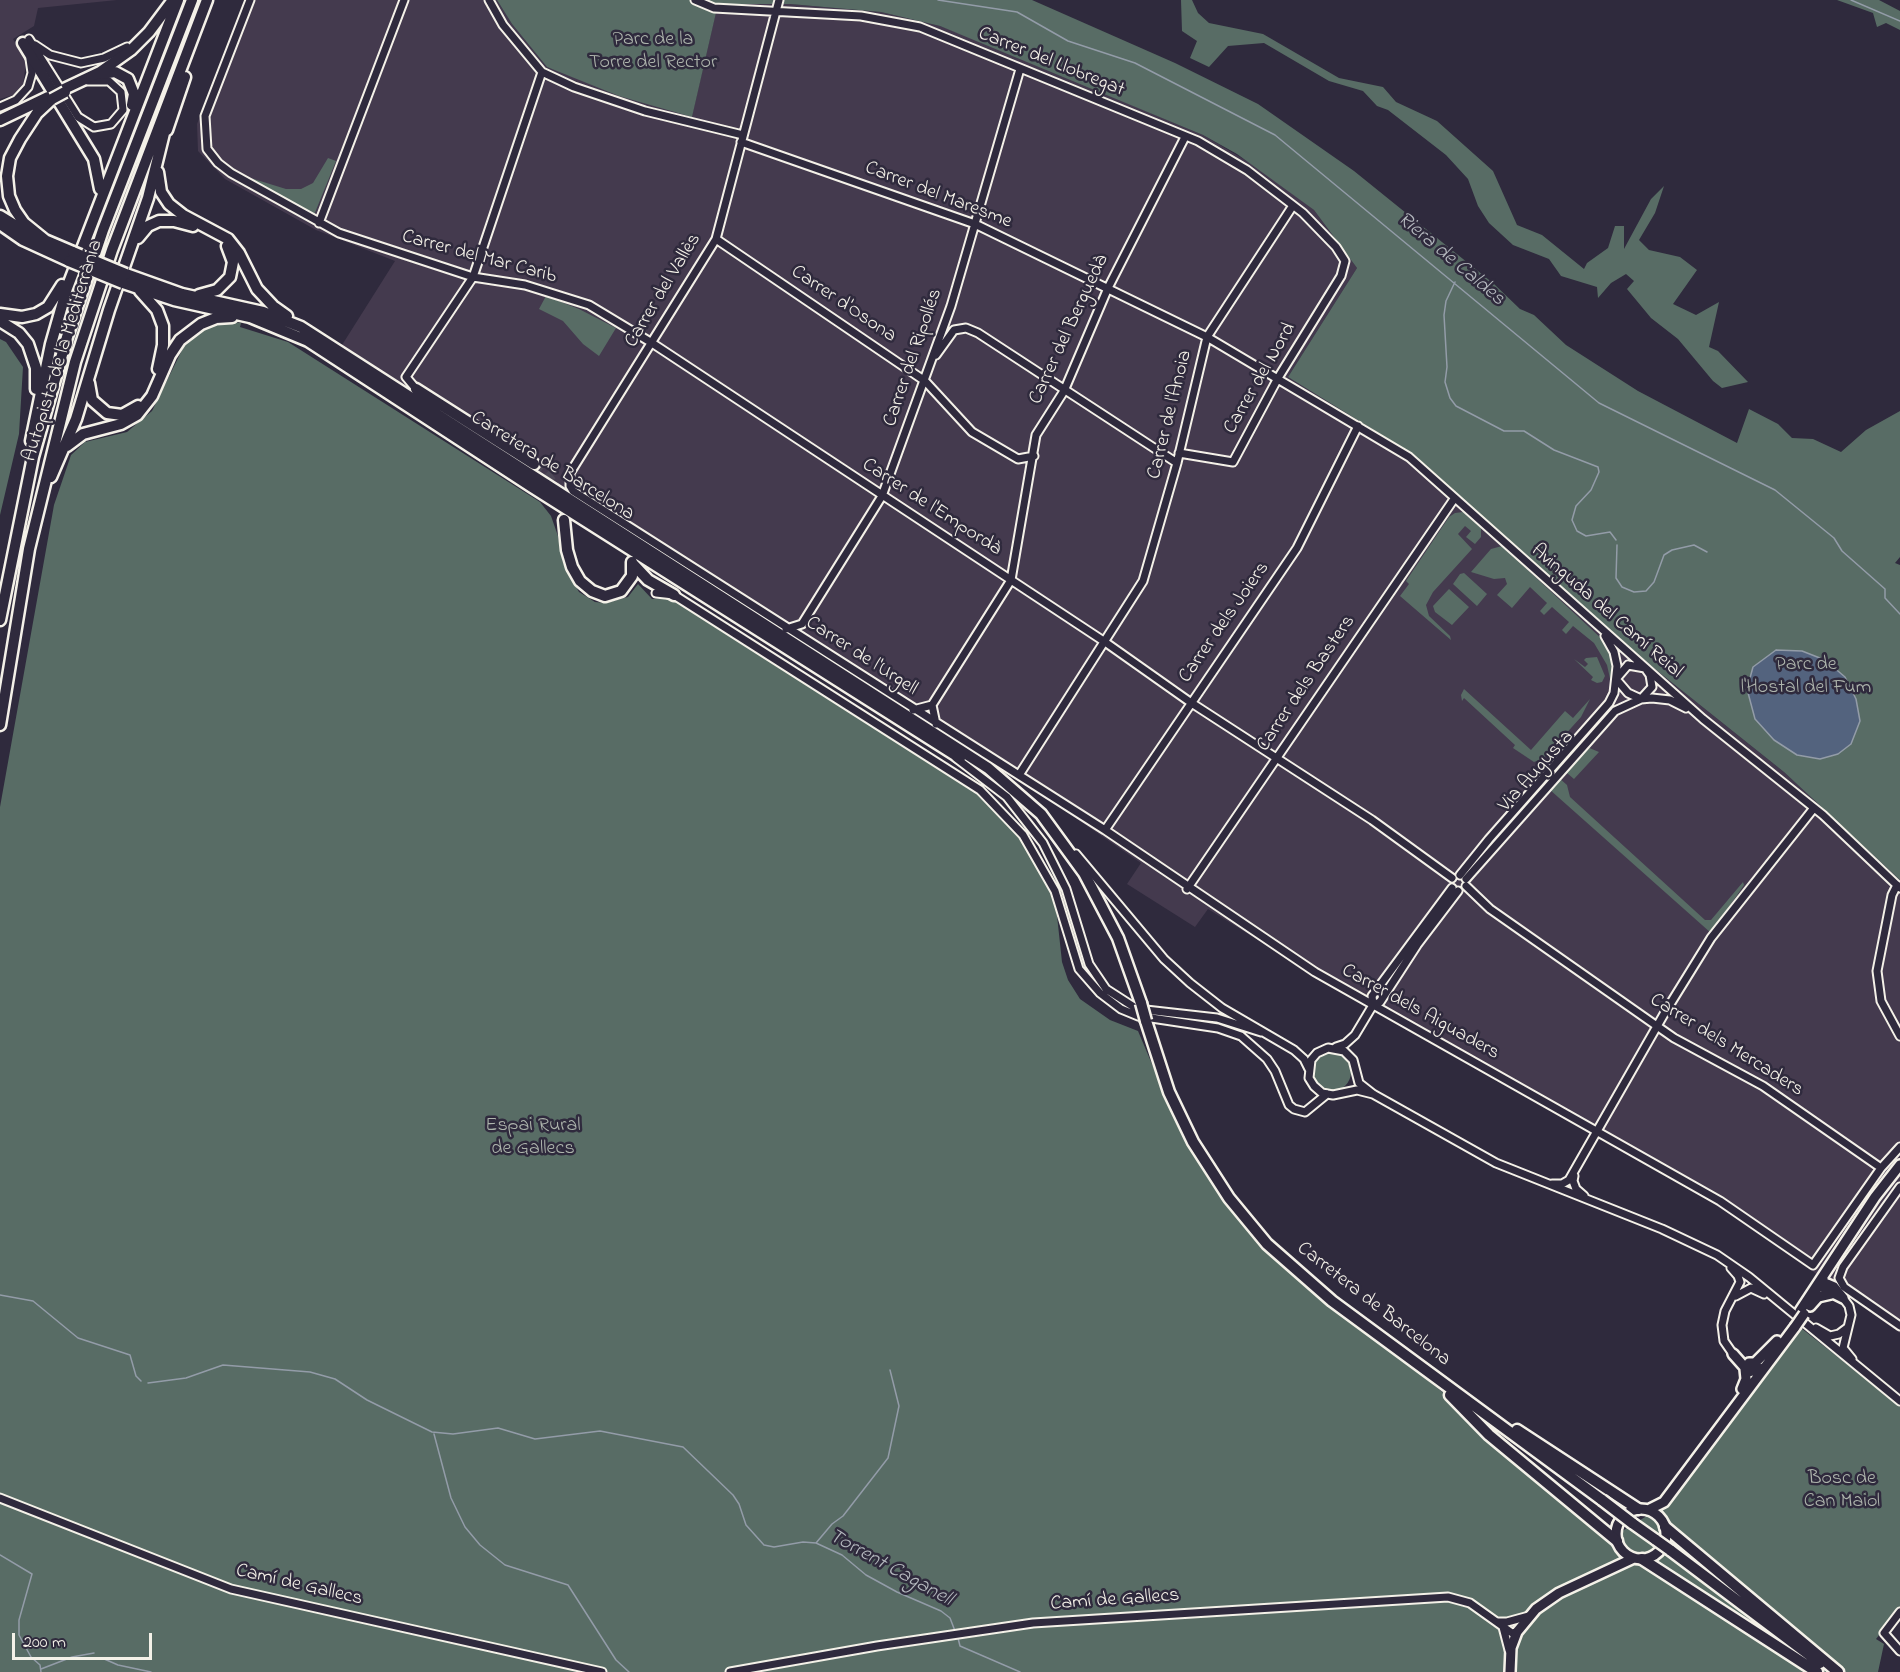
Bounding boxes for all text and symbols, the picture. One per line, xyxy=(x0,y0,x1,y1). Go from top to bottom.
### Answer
street label: Carrer del Llobregat xyxy=(974,23,1128,103)
park label: Parc de la Torre del Rector xyxy=(589,29,717,76)
street label: Carrer del Maresme xyxy=(861,157,1015,235)
water label: Riera de Caldes xyxy=(1391,208,1509,312)
street label: Carrer del Mar Carib xyxy=(399,226,559,290)
street label: Carrer del Vallès xyxy=(621,230,707,352)
street label: Autopista de la Mediterrània xyxy=(19,237,109,465)
street label: Carrer del Berguedà xyxy=(1025,251,1115,409)
street label: Carrer d'Osona xyxy=(786,261,900,349)
street label: Carrer del Ripollés xyxy=(879,286,949,430)
street label: Carrer del Nord xyxy=(1220,319,1302,439)
street label: Carrer de l'Anoia xyxy=(1143,348,1199,482)
street label: Carretera de Barcelona xyxy=(466,407,638,527)
street label: Carrer de l'Empordà xyxy=(857,454,1005,562)
street label: Avinguda del Camí Reial xyxy=(1525,540,1687,684)
street label: Carrer dels Joiers xyxy=(1174,558,1276,688)
street label: Carrer dels Basters xyxy=(1252,611,1362,757)
street label: Carrer de l'Urgell xyxy=(801,612,921,702)
park label: Parc de l'Hostal del Fum xyxy=(1741,654,1871,701)
street label: Via Augusta xyxy=(1494,726,1580,818)
street label: Carrer dels Aiguaders xyxy=(1337,960,1503,1066)
street label: Carrer dels Mercaders xyxy=(1645,989,1807,1103)
park label: Espai Rural de Gallecs xyxy=(485,1115,581,1162)
street label: Carretera de Barcelona xyxy=(1291,1237,1455,1373)
park label: Bosc de Can Maiol xyxy=(1804,1468,1880,1515)
water label: Torrent Caganell xyxy=(824,1525,956,1613)
street label: Camí de Gallecs xyxy=(233,1560,365,1612)
street label: Camí de Gallecs xyxy=(1050,1585,1180,1617)
scale bar xyxy=(15,1621,154,1659)
text: 200 m xyxy=(23,1630,66,1656)

